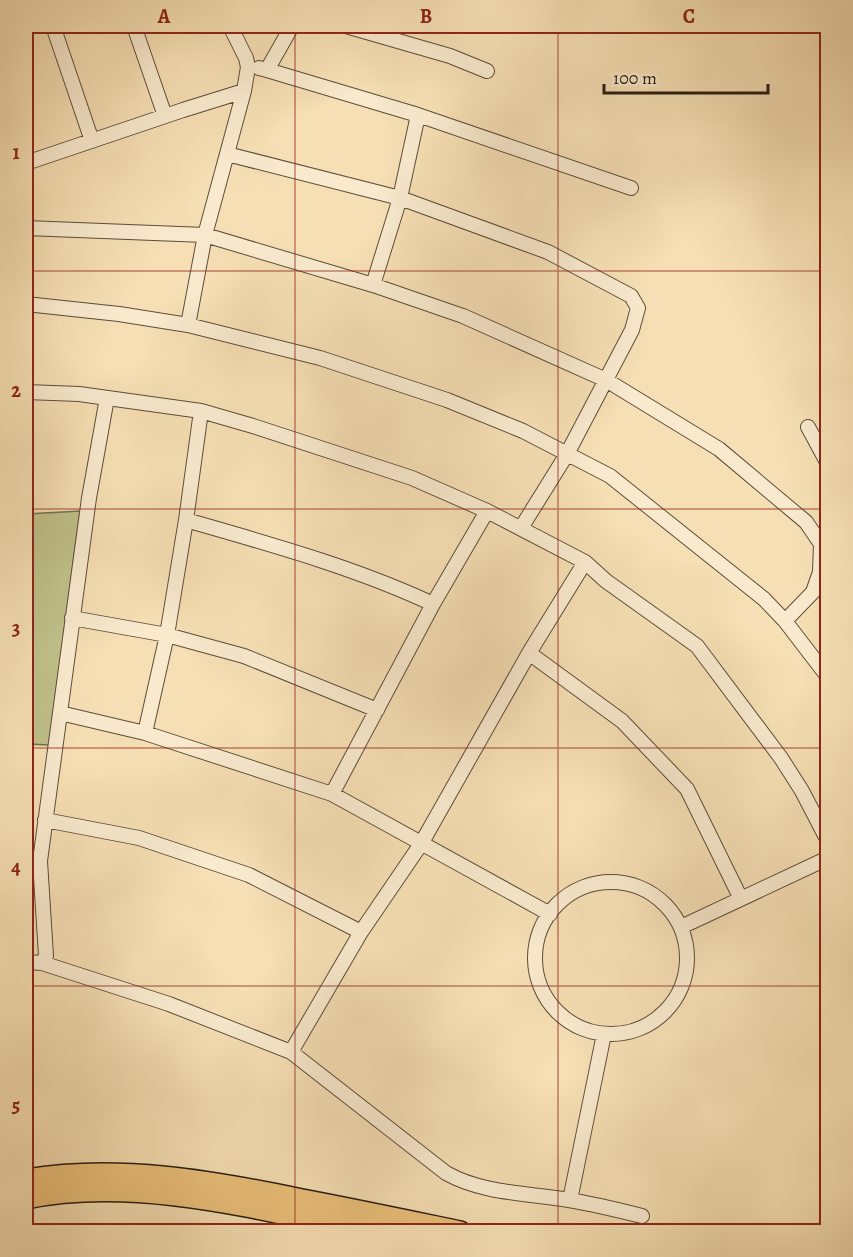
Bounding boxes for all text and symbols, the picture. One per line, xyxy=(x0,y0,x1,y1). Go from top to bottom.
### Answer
text: A xyxy=(157,3,171,30)
text: B xyxy=(420,3,432,30)
text: C xyxy=(683,3,695,30)
scale bar xyxy=(604,57,768,95)
text: 100 m xyxy=(613,66,657,90)
text: 1 xyxy=(12,139,20,166)
text: 2 xyxy=(11,377,21,404)
text: 3 xyxy=(12,615,20,642)
text: 4 xyxy=(11,854,21,881)
text: 5 xyxy=(12,1092,20,1119)

